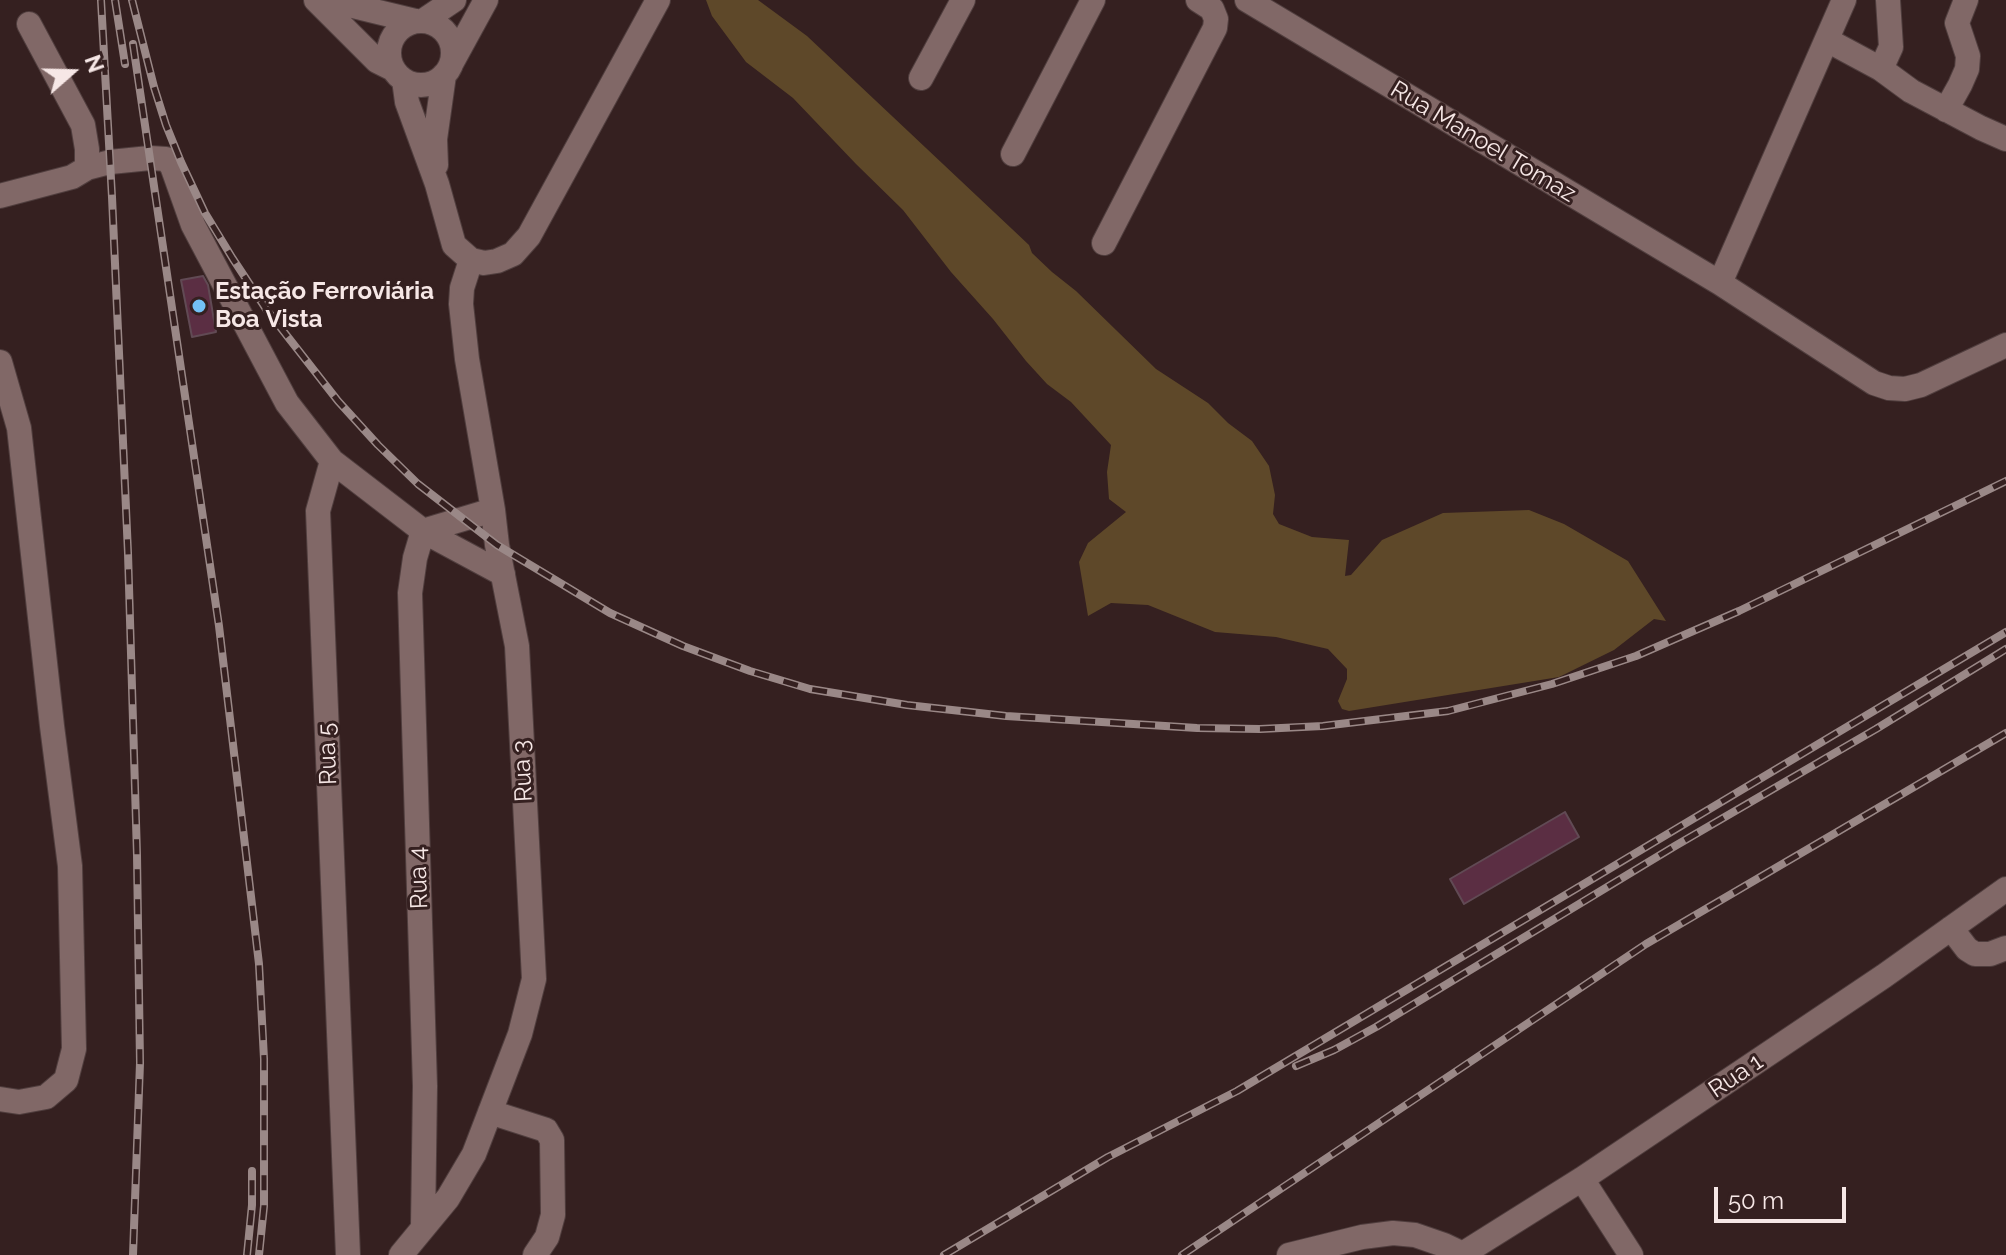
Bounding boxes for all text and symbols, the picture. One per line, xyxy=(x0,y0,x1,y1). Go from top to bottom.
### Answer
north arrow xyxy=(32,32,112,112)
text: N xyxy=(79,51,110,76)
street label: Rua Manoel Tomaz xyxy=(1385,75,1581,209)
place label: Estação Ferroviária Boa Vista xyxy=(215,278,434,334)
marker: Estação Ferroviária Boa Vista xyxy=(190,297,208,315)
street label: Rua 5 xyxy=(313,723,343,785)
street label: Rua 3 xyxy=(507,739,539,803)
street label: Rua 4 xyxy=(404,846,434,910)
street label: Rua 1 xyxy=(1703,1048,1769,1104)
scale bar xyxy=(1718,1171,1850,1221)
text: 50 m xyxy=(1728,1186,1784,1215)

